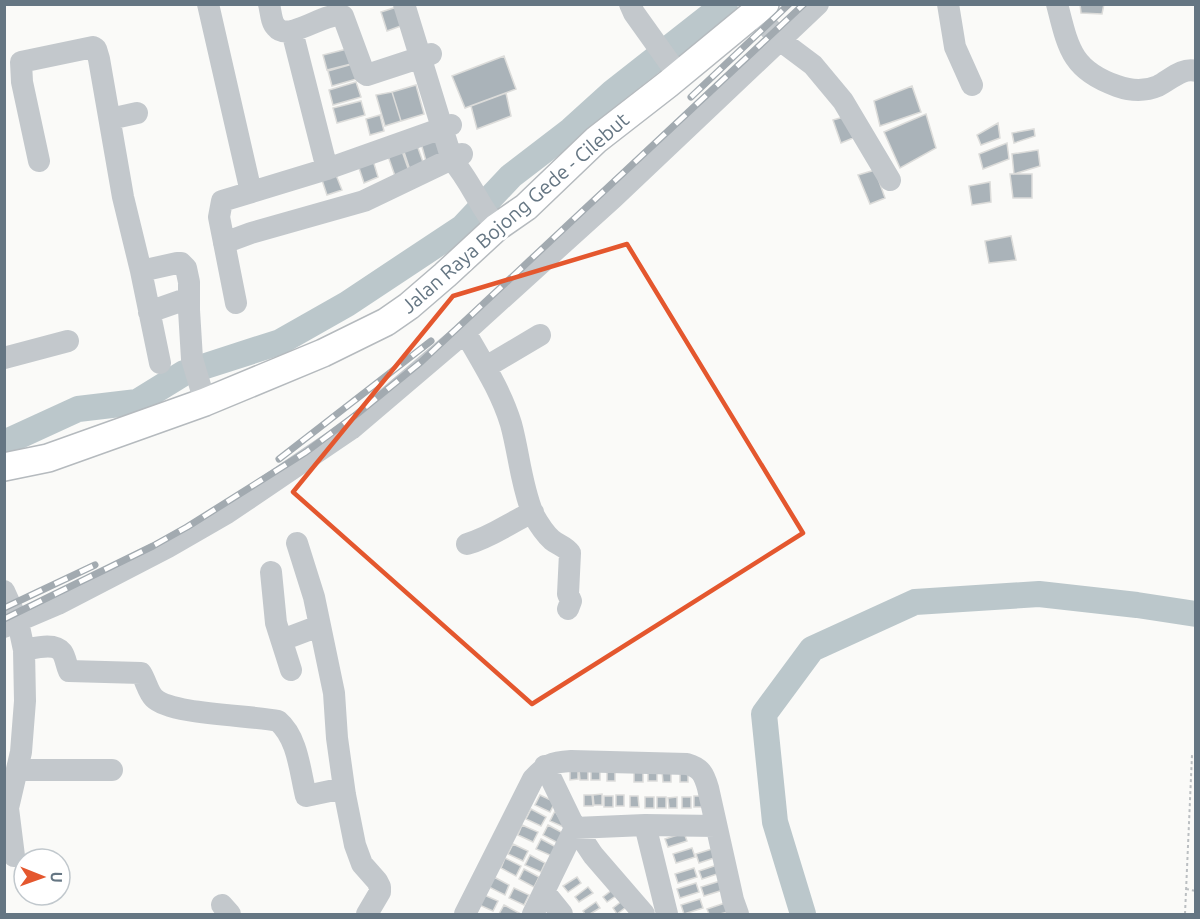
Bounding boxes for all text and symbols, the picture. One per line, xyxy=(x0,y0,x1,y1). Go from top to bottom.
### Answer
street label: Jalan Raya Bojong Gede - Cilebut xyxy=(396,108,633,318)
north arrow xyxy=(12,847,72,907)
text: U xyxy=(48,871,66,883)

